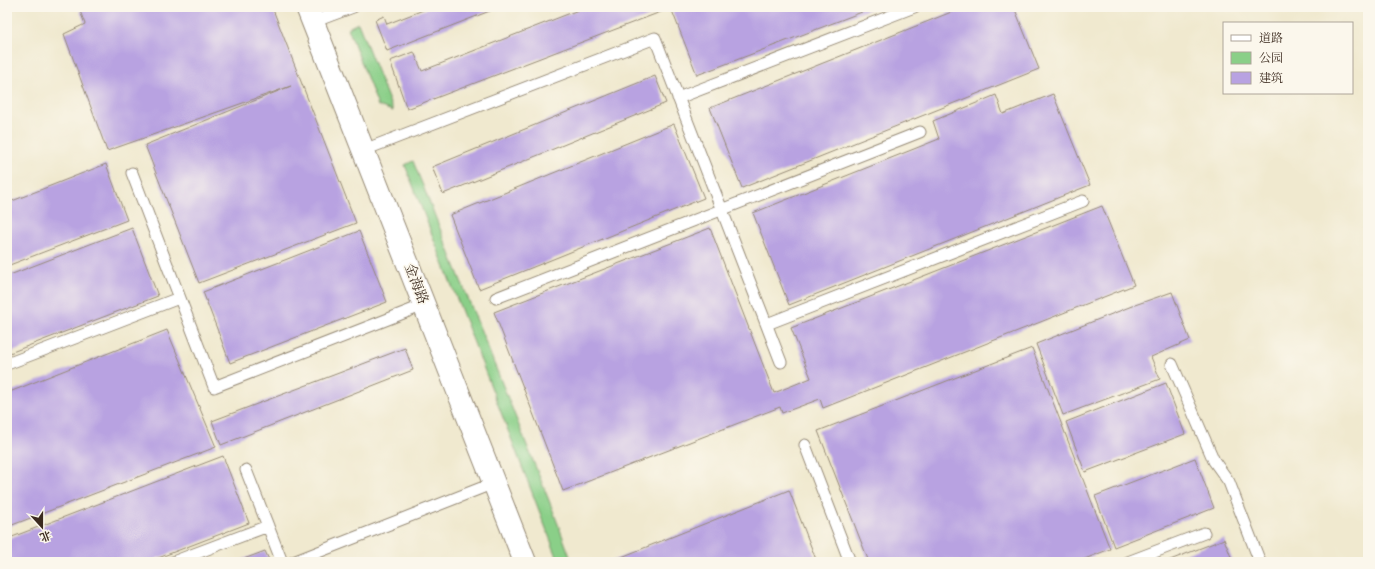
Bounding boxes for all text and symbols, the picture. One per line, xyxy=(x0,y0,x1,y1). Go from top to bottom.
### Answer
legend xyxy=(1223,22,1353,94)
text: 道路 xyxy=(1259,31,1283,46)
text: 公园 xyxy=(1259,51,1283,66)
text: 建筑 xyxy=(1259,71,1283,86)
street label: 金海路 xyxy=(400,261,432,307)
north arrow xyxy=(22,507,62,547)
text: 北 xyxy=(38,527,53,544)

